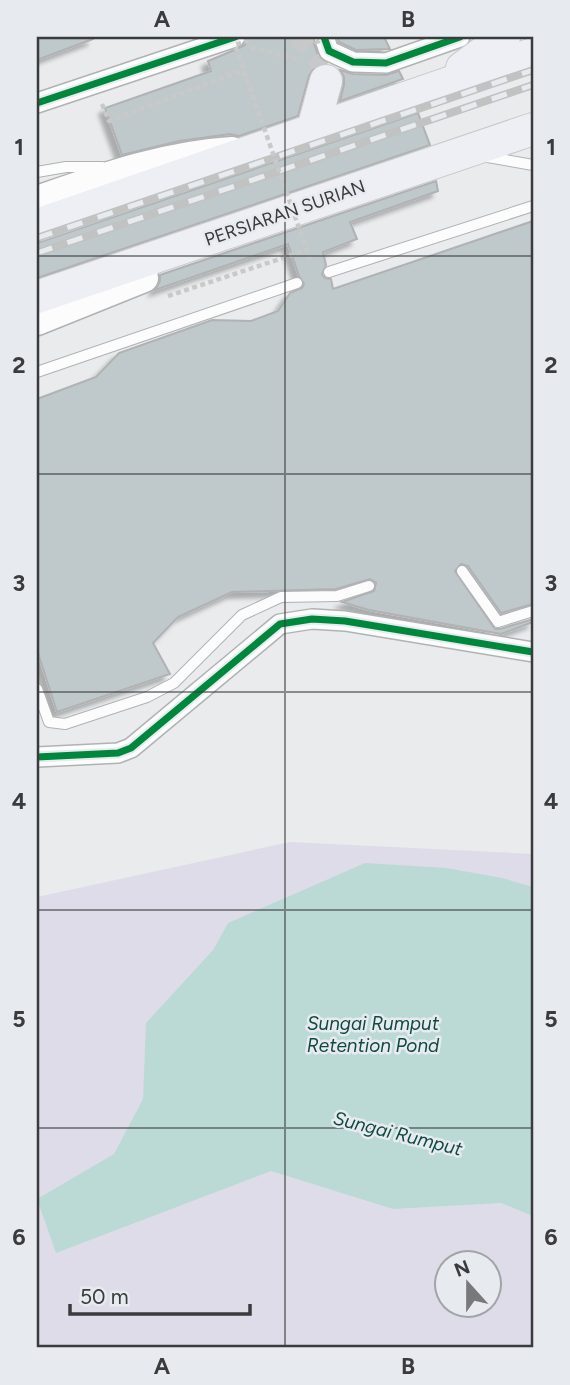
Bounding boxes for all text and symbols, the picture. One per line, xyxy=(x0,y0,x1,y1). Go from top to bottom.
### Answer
text: A xyxy=(154,5,171,33)
text: B xyxy=(401,5,415,33)
text: 1 xyxy=(14,133,24,161)
text: 1 xyxy=(546,133,556,161)
street label: PERSIARAN SURIAN xyxy=(202,175,368,251)
text: 2 xyxy=(12,351,26,379)
text: 2 xyxy=(544,351,558,379)
text: 3 xyxy=(13,569,25,597)
text: 3 xyxy=(545,569,557,597)
text: 4 xyxy=(12,787,26,815)
text: 4 xyxy=(544,787,558,815)
text: 5 xyxy=(12,1005,26,1033)
text: 5 xyxy=(544,1005,558,1033)
water label: Sungai Rumput Retention Pond xyxy=(307,1012,440,1057)
water label: Sungai Rumput xyxy=(331,1106,465,1161)
text: 6 xyxy=(12,1223,26,1251)
text: 6 xyxy=(544,1223,558,1251)
north arrow xyxy=(434,1248,504,1318)
text: N xyxy=(451,1255,473,1282)
scale bar xyxy=(70,1273,250,1317)
text: 50 m xyxy=(80,1284,129,1309)
text: A xyxy=(154,1352,171,1380)
text: B xyxy=(401,1352,415,1380)

